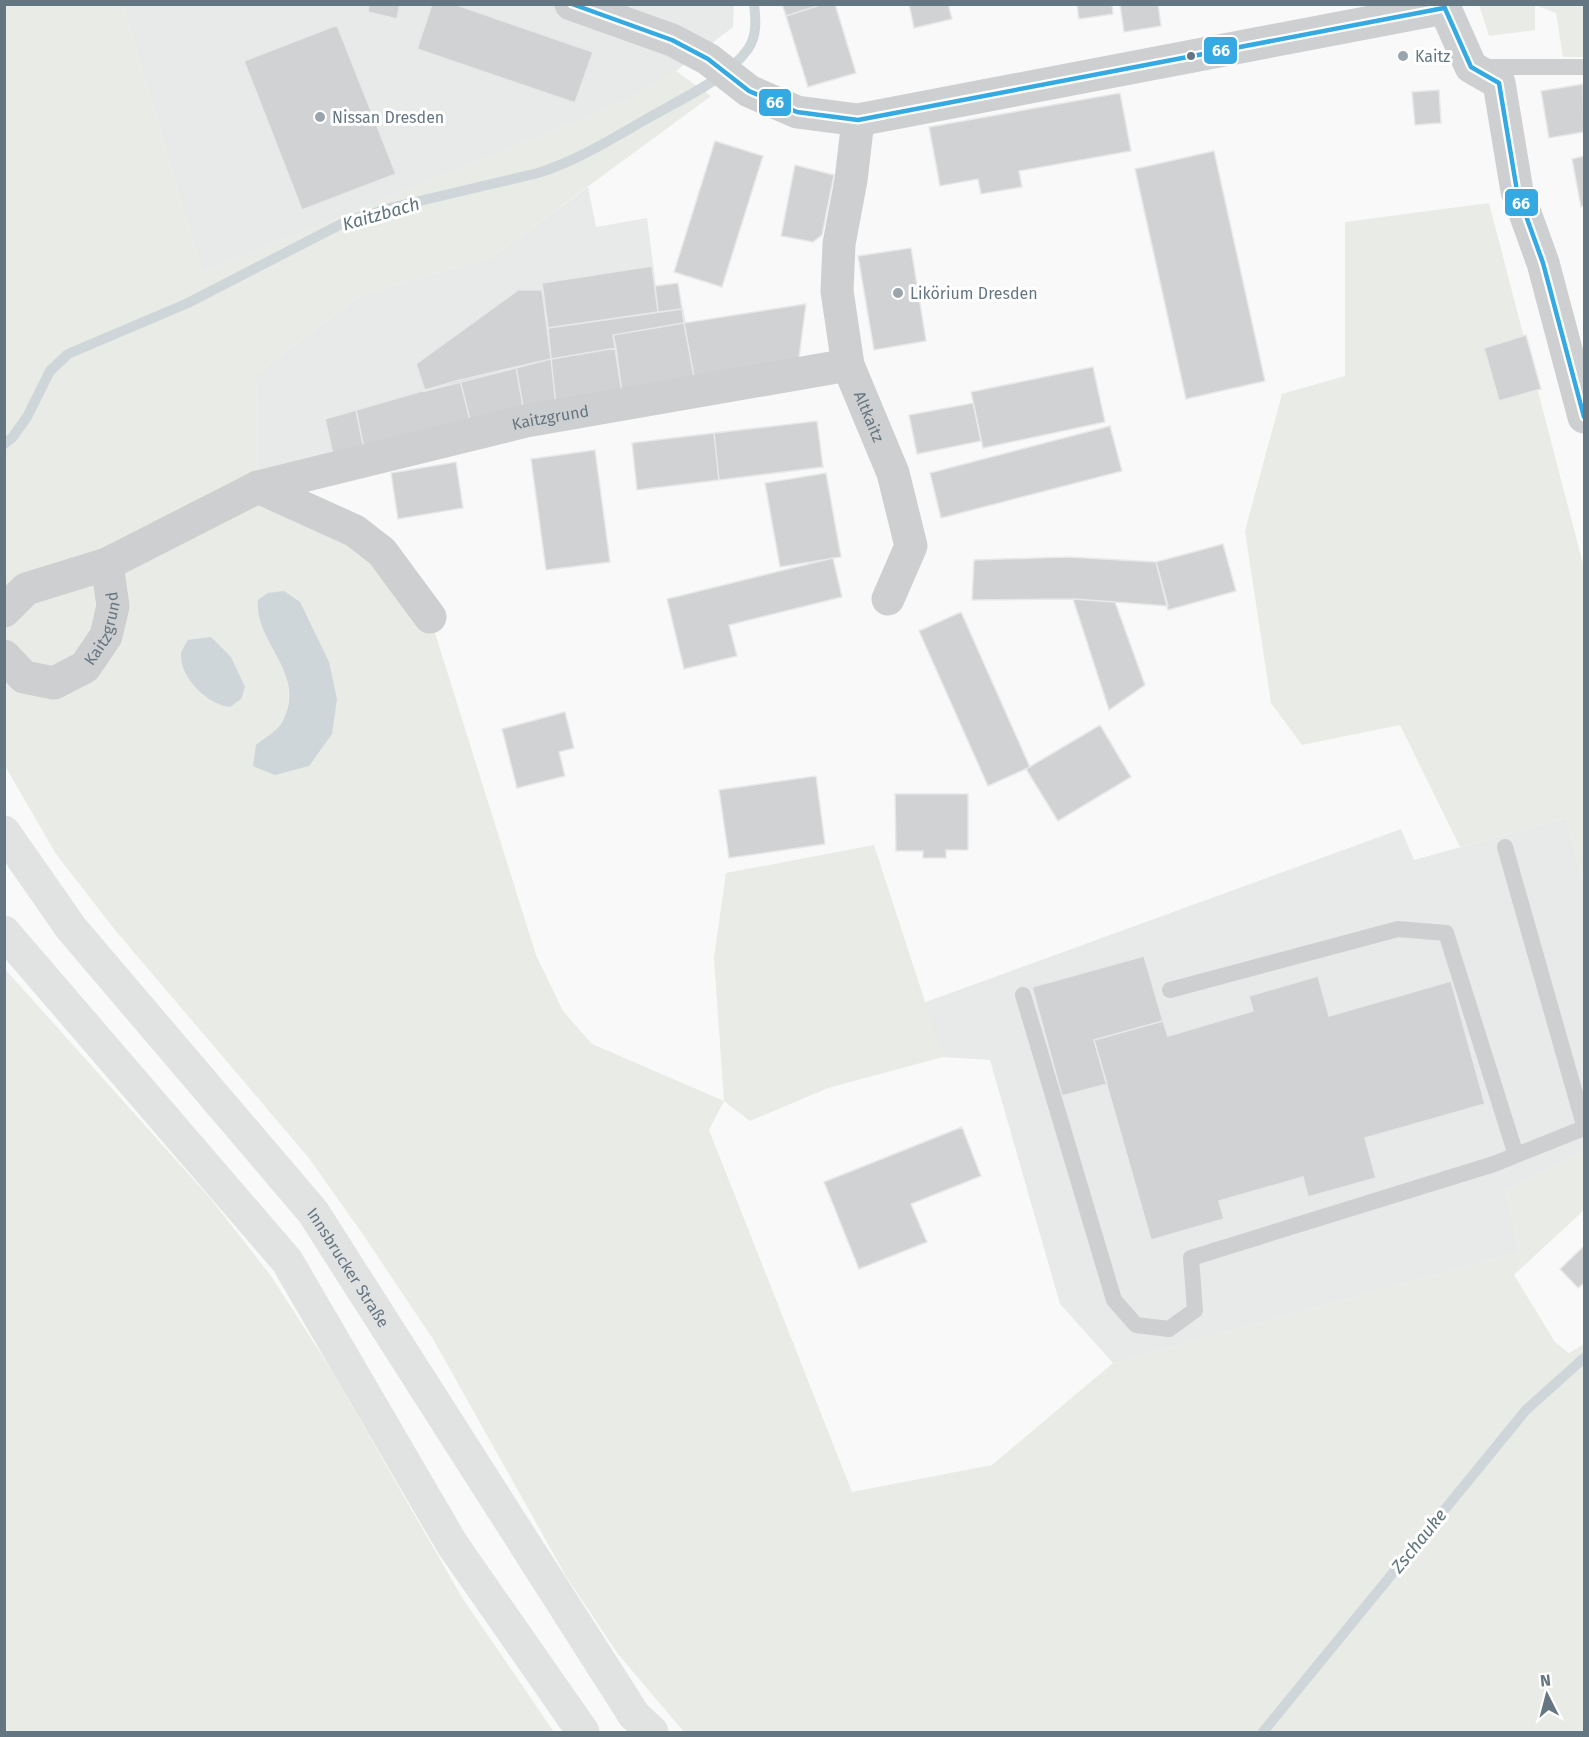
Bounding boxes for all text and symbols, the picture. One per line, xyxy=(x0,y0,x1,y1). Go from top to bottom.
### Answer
line badge: 66 xyxy=(1203,36,1238,65)
text: 66 xyxy=(1212,41,1230,60)
place label: Kaitz xyxy=(1415,47,1450,66)
marker: Kaitz xyxy=(1396,49,1410,63)
unlabelled marker xyxy=(1185,50,1197,62)
line badge: 66 xyxy=(758,88,792,117)
text: 66 xyxy=(766,93,784,112)
place label: Nissan Dresden xyxy=(332,108,444,127)
marker: Nissan Dresden xyxy=(313,110,327,124)
line badge: 66 xyxy=(1504,188,1539,217)
water label: Kaitzbach xyxy=(340,192,422,236)
text: 66 xyxy=(1512,194,1530,213)
place label: Likörium Dresden xyxy=(910,284,1038,303)
marker: Likörium Dresden xyxy=(891,286,905,300)
street label: Altkaitz xyxy=(850,388,888,445)
street label: Kaitzgrund xyxy=(510,401,590,434)
street label: Kaitzgrund xyxy=(80,590,124,669)
street label: Innsbrucker Straße xyxy=(303,1204,393,1331)
water label: Zschauke xyxy=(1386,1505,1451,1578)
north arrow xyxy=(1517,1665,1577,1725)
text: N xyxy=(1539,1671,1552,1691)

